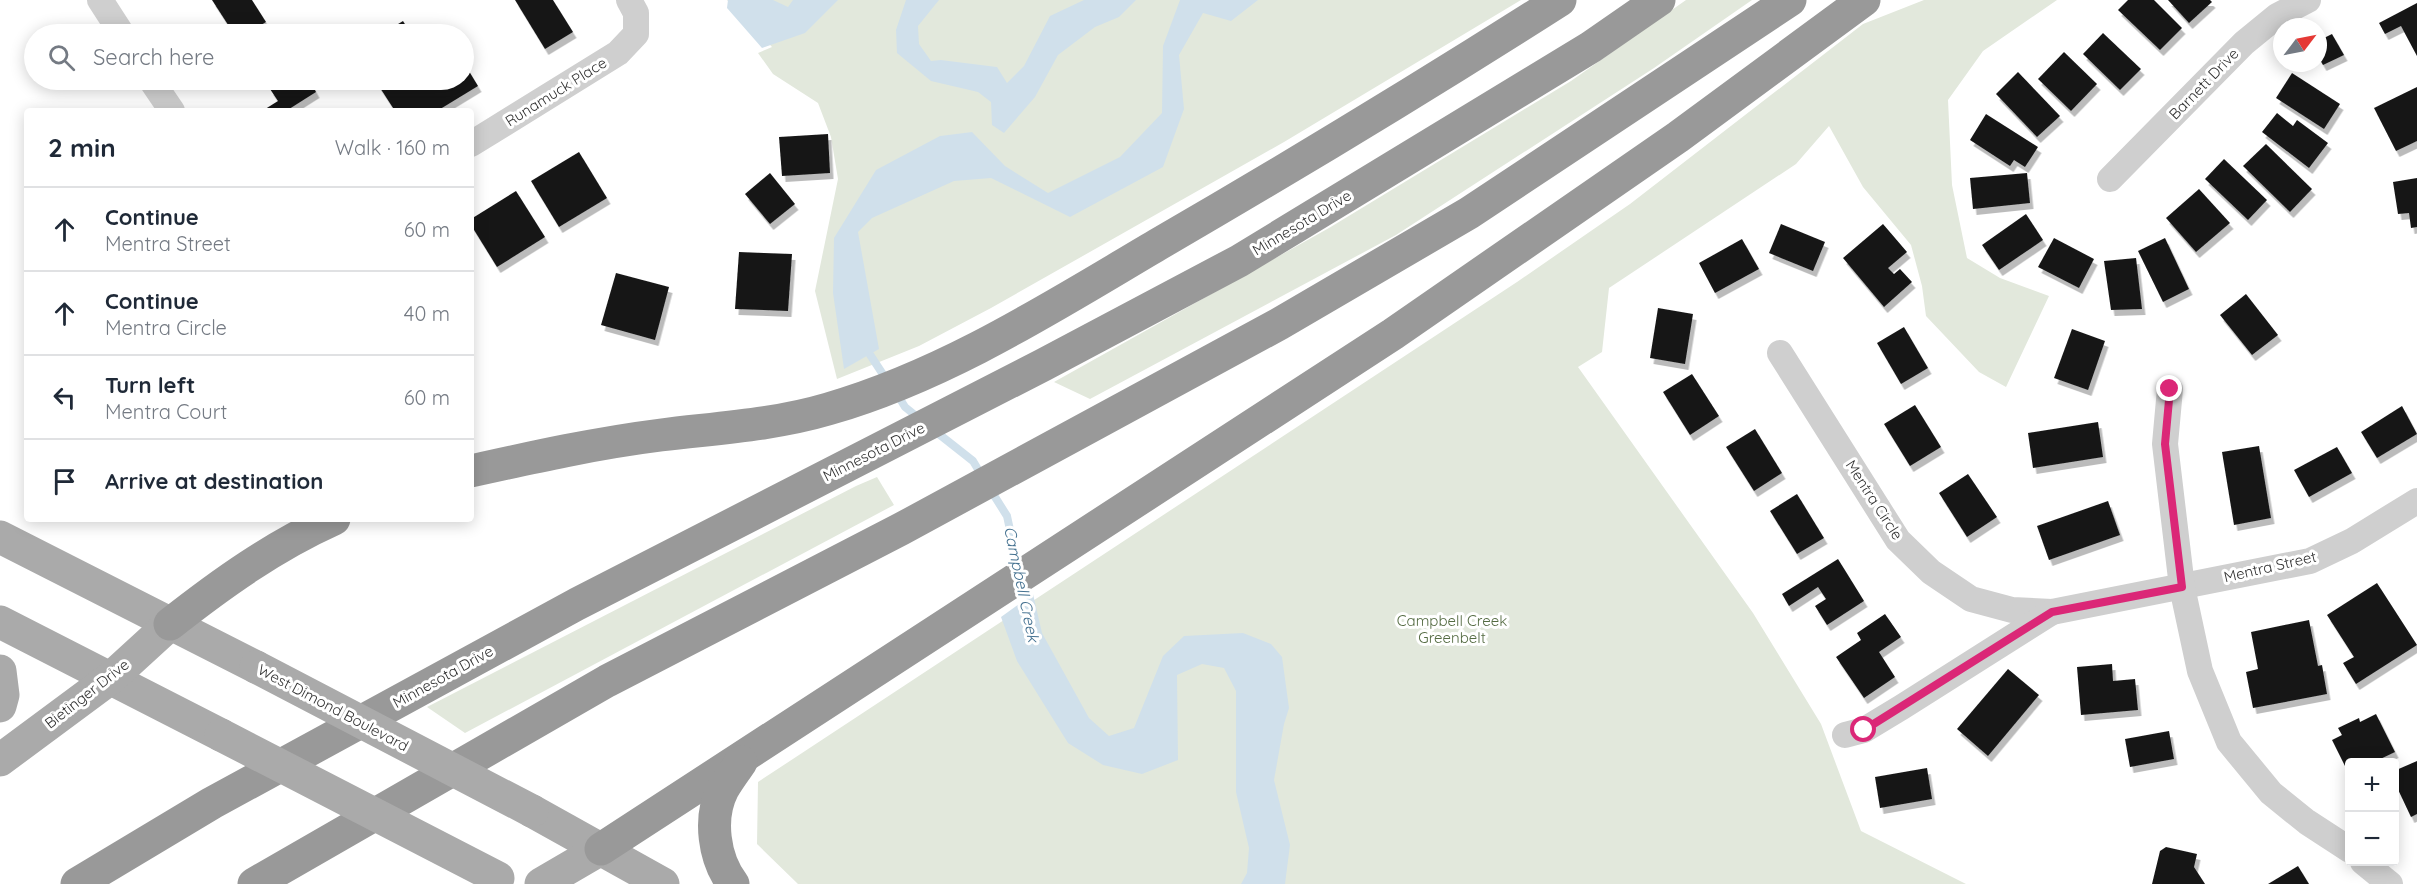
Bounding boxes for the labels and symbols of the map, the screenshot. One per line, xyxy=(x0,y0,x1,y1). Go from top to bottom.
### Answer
north arrow xyxy=(2273,18,2327,72)
street label: Barnett Drive xyxy=(2165,44,2242,123)
street label: Runamuck Place xyxy=(502,53,610,130)
street label: Minnesota Drive xyxy=(1249,186,1355,260)
route end xyxy=(2156,375,2182,401)
street label: Minnesota Drive xyxy=(820,418,928,485)
street label: Mentra Circle xyxy=(1842,456,1907,543)
water label: Campbell Creek xyxy=(1000,524,1044,645)
street label: Mentra Street xyxy=(2222,547,2318,586)
park label: Campbell Creek Greenbelt xyxy=(1397,611,1507,647)
street label: Minnesota Drive xyxy=(389,641,496,712)
street label: Bietinger Drive xyxy=(41,655,133,732)
street label: West Dimond Boulevard xyxy=(255,660,412,755)
route start xyxy=(1850,716,1876,742)

